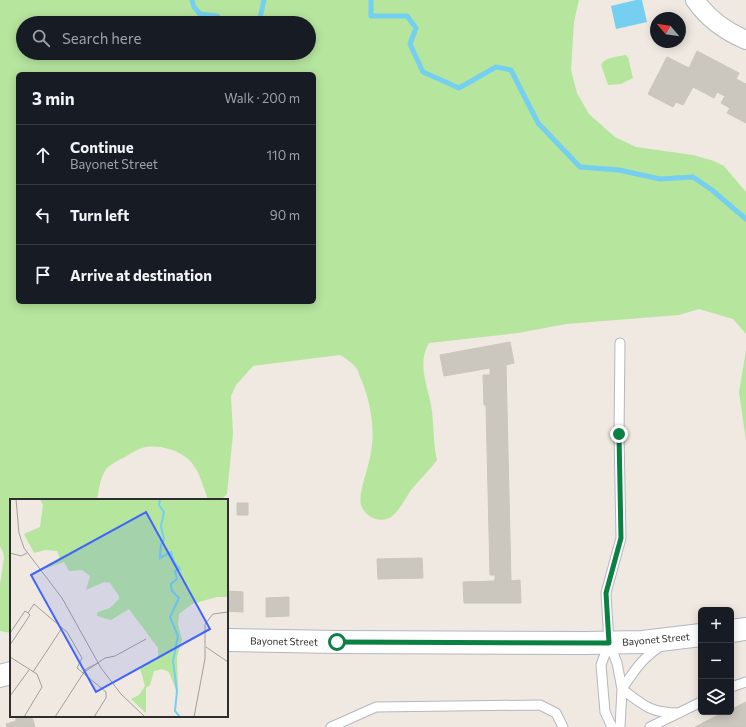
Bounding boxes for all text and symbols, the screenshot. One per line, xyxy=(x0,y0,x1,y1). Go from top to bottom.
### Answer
north arrow xyxy=(650,12,686,48)
search box xyxy=(16,16,316,60)
icon: search xyxy=(30,27,52,49)
text: Search here xyxy=(62,29,141,47)
text: 3 min xyxy=(32,88,75,109)
text: Walk · 200 m xyxy=(224,90,300,106)
text: Continue xyxy=(70,138,134,156)
icon: ahead xyxy=(32,144,54,166)
text: 110 m xyxy=(267,147,300,163)
text: Bayonet Street xyxy=(70,156,158,172)
icon: left xyxy=(32,204,54,226)
text: Turn left xyxy=(70,206,129,224)
text: 90 m xyxy=(270,207,300,223)
icon: arrive xyxy=(32,264,54,286)
text: Arrive at destination xyxy=(70,266,212,284)
route end xyxy=(610,425,628,443)
inset map xyxy=(10,499,228,717)
map controls xyxy=(698,607,734,715)
button: + xyxy=(698,607,734,643)
street label: Bayonet Street xyxy=(622,630,690,648)
route start xyxy=(328,633,346,651)
street label: Bayonet Street xyxy=(250,634,318,648)
button: − xyxy=(698,643,734,679)
button: layers xyxy=(698,679,734,715)

